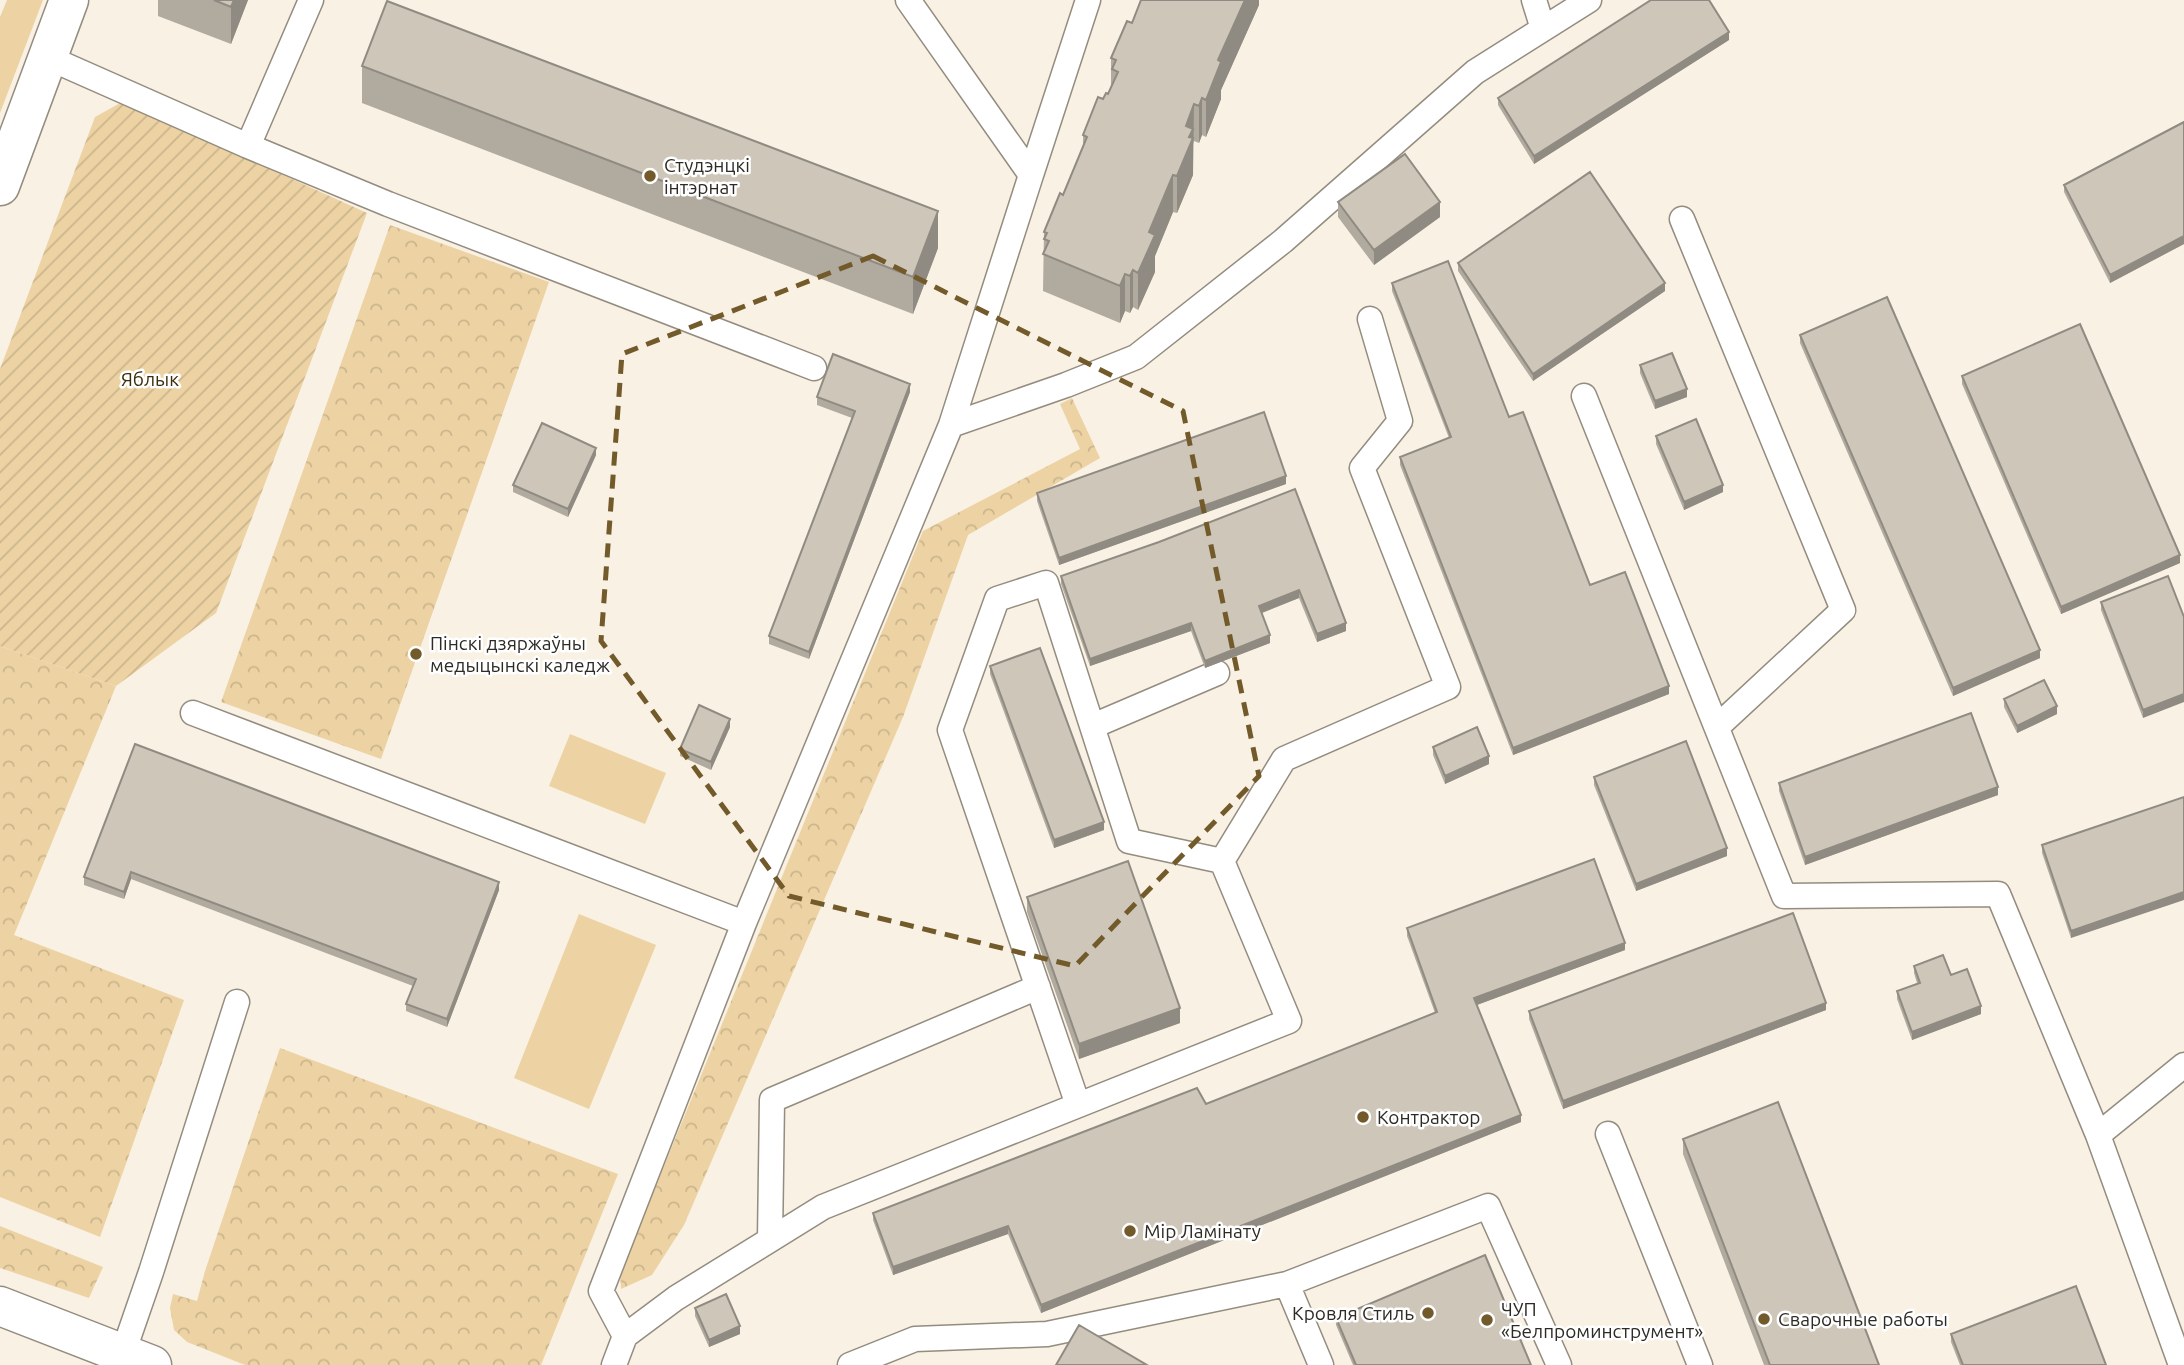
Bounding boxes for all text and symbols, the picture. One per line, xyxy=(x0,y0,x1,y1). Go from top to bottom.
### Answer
place label: Студэнцкі інтэрнат xyxy=(664,154,750,198)
marker: Студэнцкі інтэрнат xyxy=(642,168,658,184)
park label: Яблык xyxy=(121,368,179,390)
place label: Пінскі дзяржаўны медыцынскі каледж xyxy=(430,632,610,676)
marker: Пінскі дзяржаўны медыцынскі каледж xyxy=(408,646,424,662)
place label: Контрактор xyxy=(1377,1106,1480,1128)
marker: Контрактор xyxy=(1355,1109,1371,1125)
place label: Мір Ламінату xyxy=(1144,1220,1261,1242)
marker: Мір Ламінату xyxy=(1122,1223,1138,1239)
place label: ЧУП «Белпроминструмент» xyxy=(1501,1298,1703,1342)
place label: Кровля Стиль xyxy=(1292,1302,1414,1324)
marker: Кровля Стиль xyxy=(1420,1305,1436,1321)
place label: Сварочные работы xyxy=(1778,1308,1948,1330)
marker: Сварочные работы xyxy=(1756,1311,1772,1327)
marker: ЧУП «Белпроминструмент» xyxy=(1479,1312,1495,1328)

